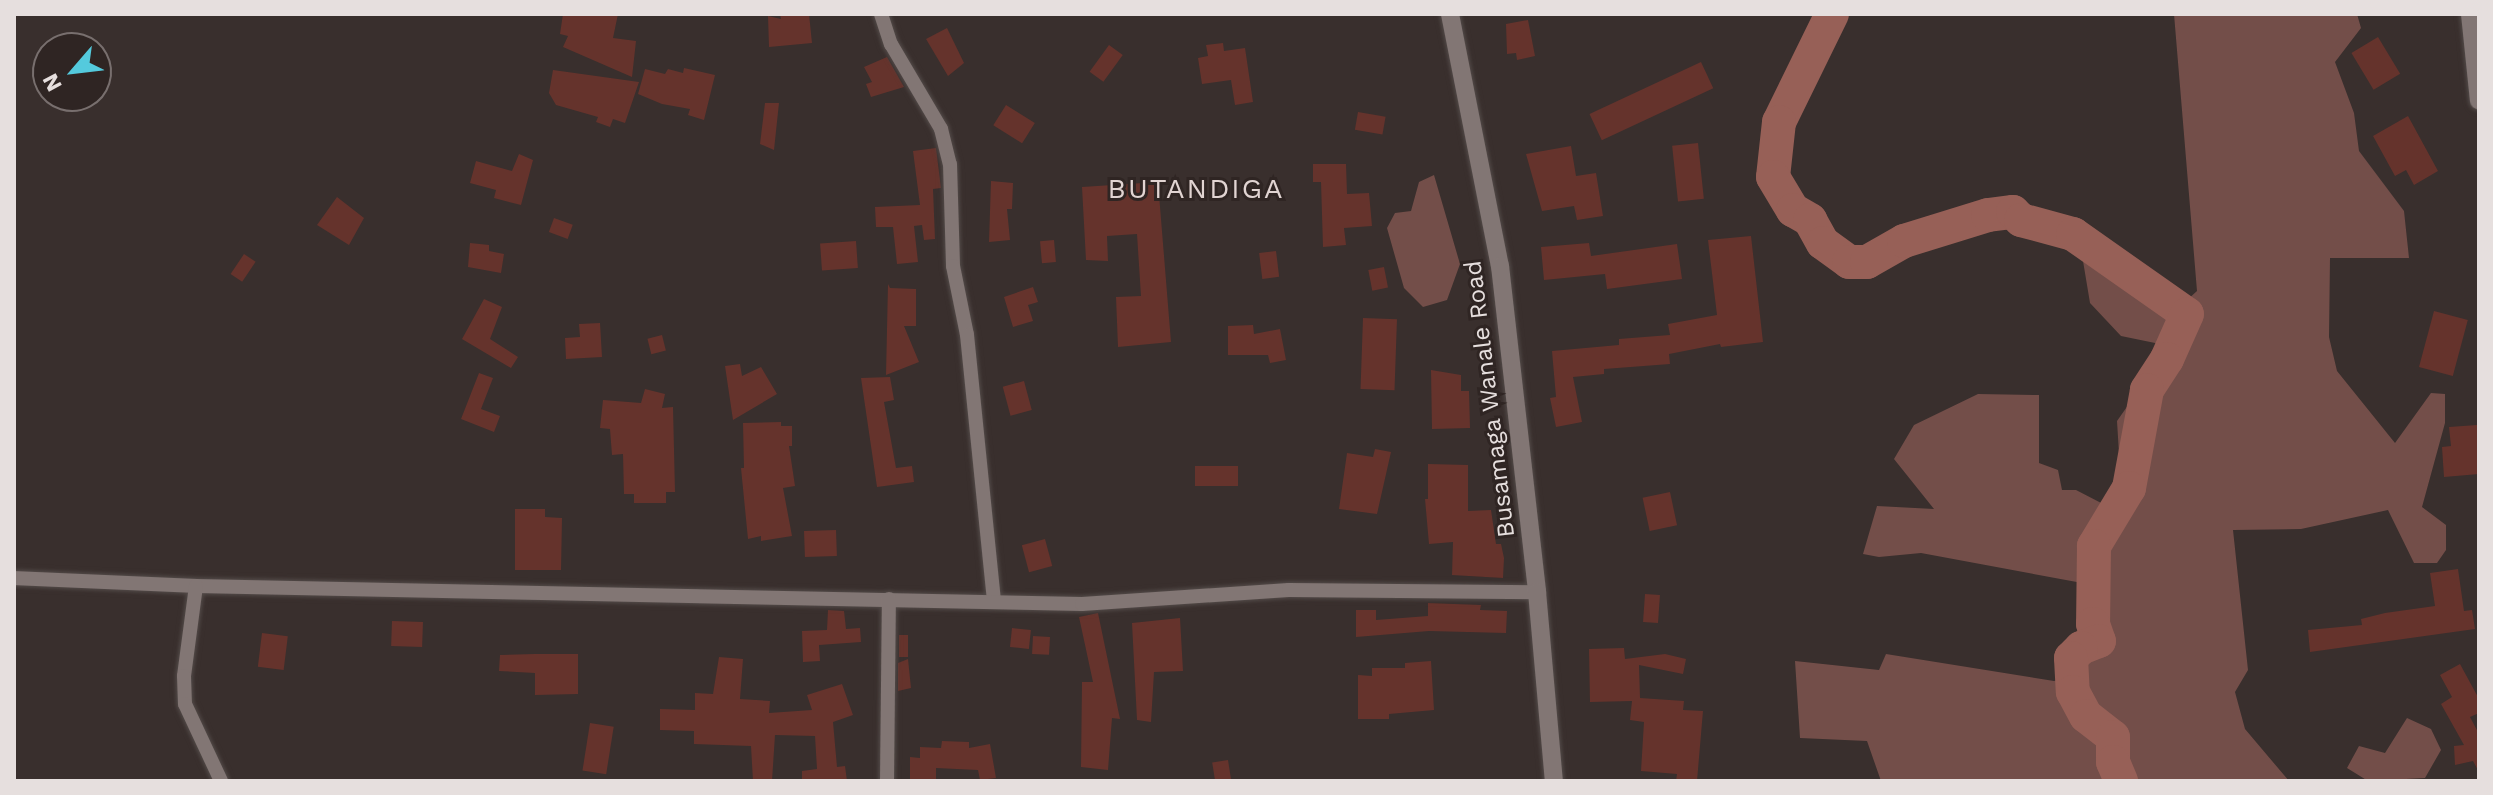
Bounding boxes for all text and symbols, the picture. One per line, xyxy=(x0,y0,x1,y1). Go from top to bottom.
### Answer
north arrow xyxy=(32,32,112,112)
text: N xyxy=(37,69,67,96)
district label: BUTANDIGA xyxy=(1108,172,1284,206)
street label: Busamaga Wanale Road xyxy=(1459,258,1521,540)

